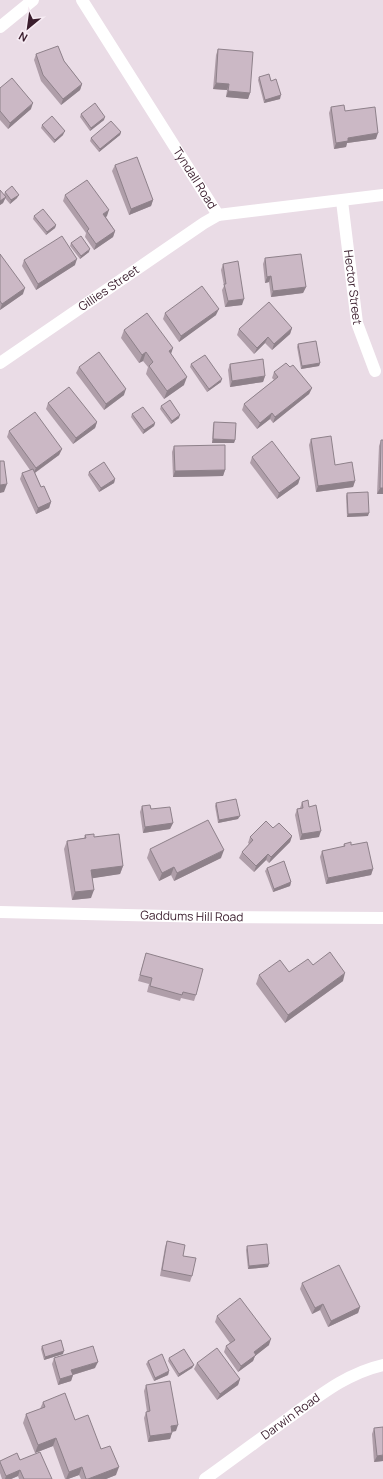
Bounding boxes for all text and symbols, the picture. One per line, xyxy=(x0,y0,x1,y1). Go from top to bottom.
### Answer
north arrow xyxy=(8,8,48,48)
text: N xyxy=(16,29,30,46)
street label: Tyndall Road xyxy=(169,144,221,212)
street label: Hector Street xyxy=(340,249,366,326)
street label: Gillies Street xyxy=(75,261,143,315)
street label: Gaddums Hill Road xyxy=(140,906,243,925)
street label: Darwin Road xyxy=(257,1389,323,1443)

